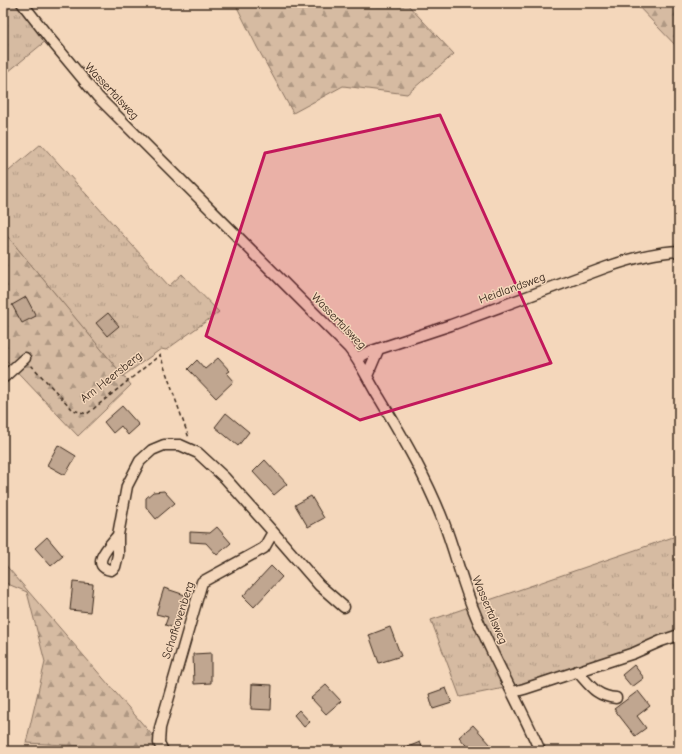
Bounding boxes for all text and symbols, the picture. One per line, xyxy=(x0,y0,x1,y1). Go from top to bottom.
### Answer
street label: Wassertalsweg xyxy=(82,60,142,122)
street label: Heidlandsweg xyxy=(477,269,547,307)
street label: Wassertalsweg xyxy=(309,290,369,352)
street label: Am Heersberg xyxy=(77,349,145,405)
street label: Wassertalsweg xyxy=(469,574,511,646)
street label: Schafkovenberg xyxy=(159,579,197,661)

